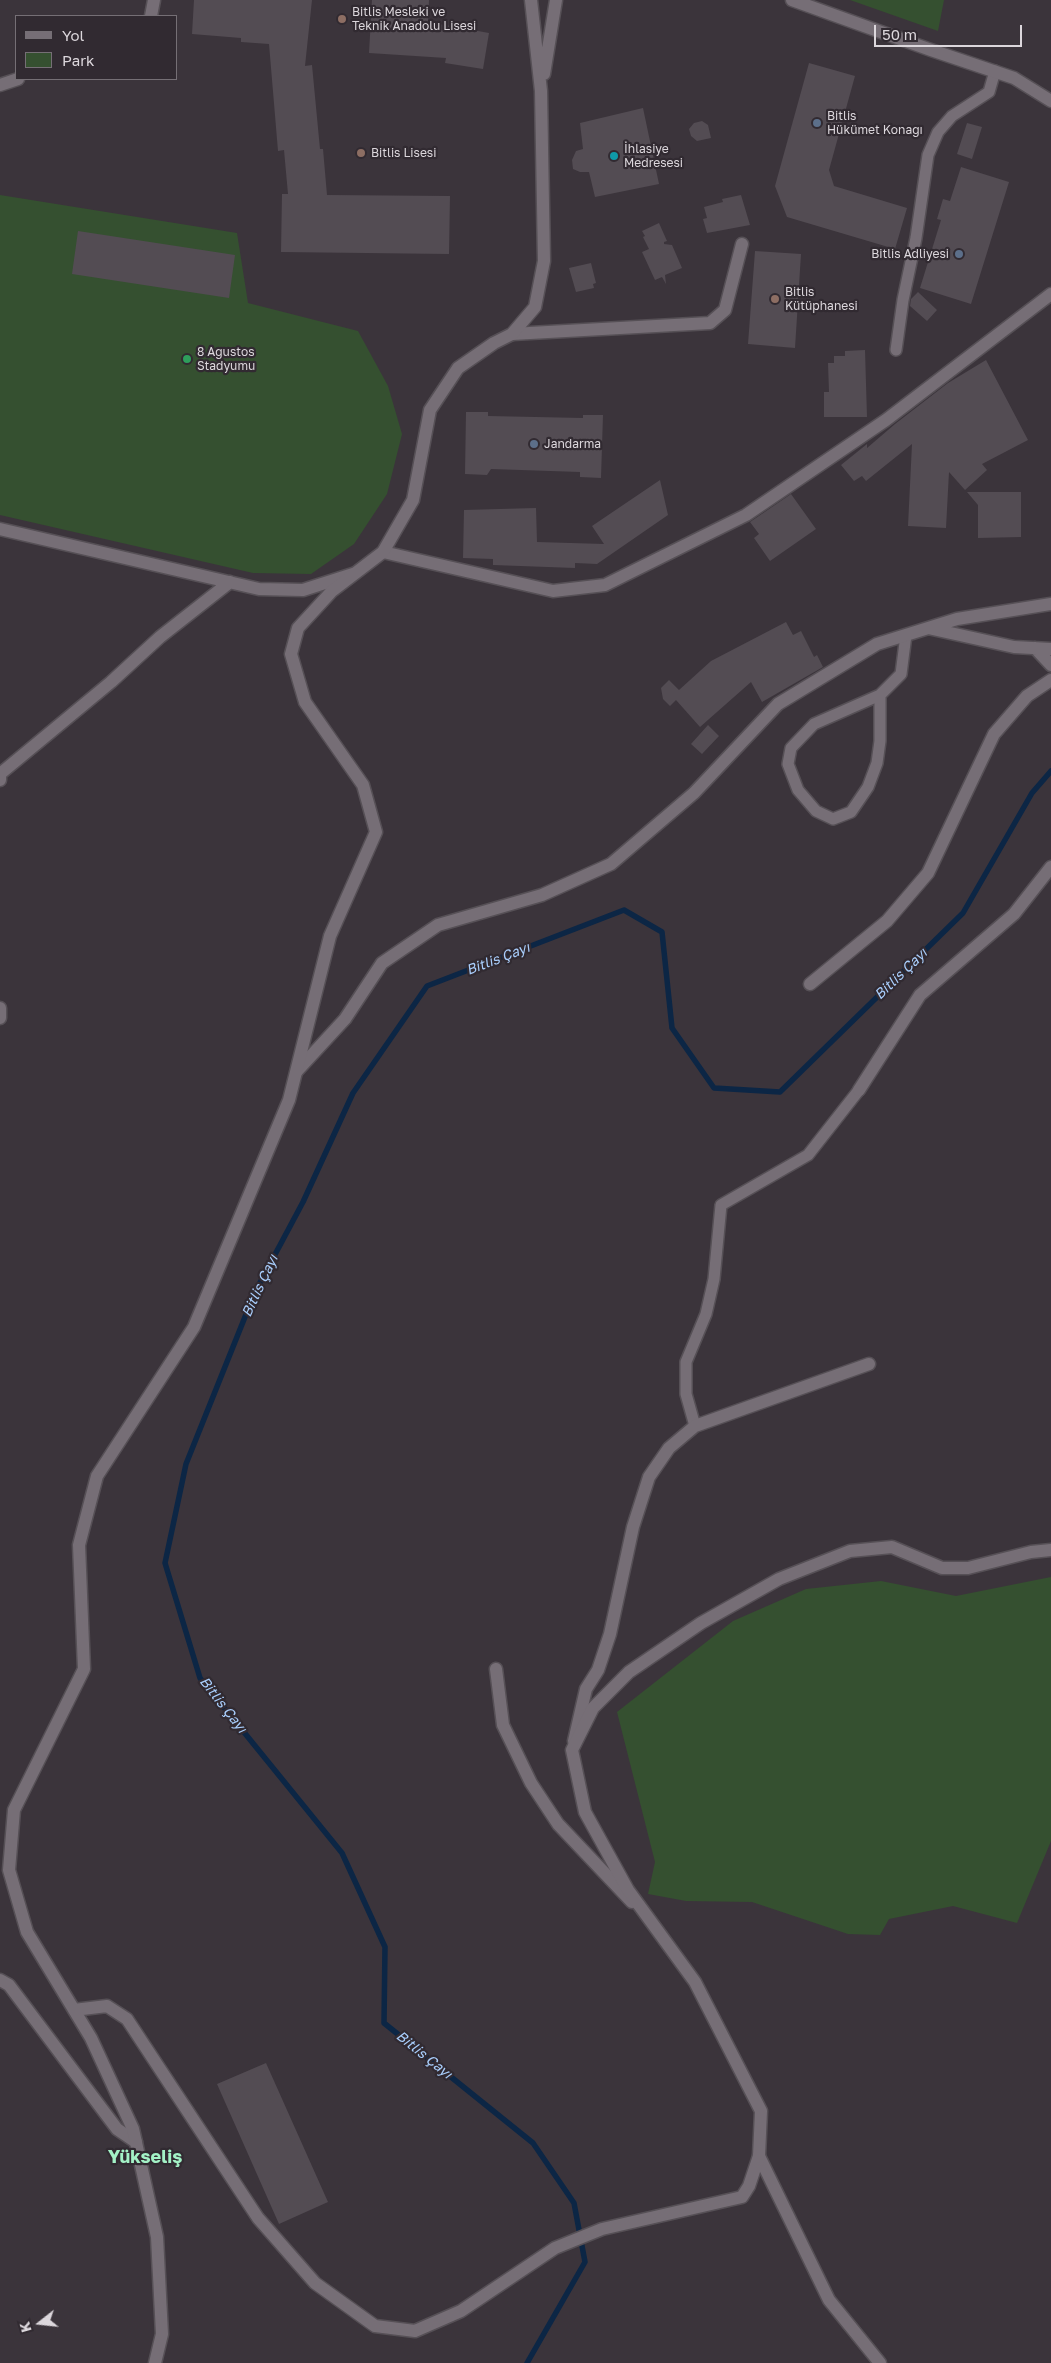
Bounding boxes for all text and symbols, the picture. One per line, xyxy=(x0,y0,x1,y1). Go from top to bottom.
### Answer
place label: Bitlis Mesleki ve Teknik Anadolu Lisesi xyxy=(352,5,476,33)
marker: Bitlis Mesleki ve Teknik Anadolu Lisesi xyxy=(336,13,348,25)
legend xyxy=(15,15,178,80)
scale bar xyxy=(876,15,1024,47)
text: 50 m xyxy=(882,25,917,43)
text: Yol xyxy=(62,26,84,44)
text: Park xyxy=(62,51,94,69)
place label: Bitlis Hükümet Konağı xyxy=(827,109,923,137)
marker: Bitlis Hükümet Konağı xyxy=(811,117,823,129)
place label: İhlasiye Medresesi xyxy=(624,142,683,170)
place label: Bitlis Lisesi xyxy=(371,146,436,160)
marker: Bitlis Lisesi xyxy=(355,147,367,159)
marker: İhlasiye Medresesi xyxy=(608,150,620,162)
place label: Bitlis Adliyesi xyxy=(871,247,949,261)
marker: Bitlis Adliyesi xyxy=(953,248,965,260)
place label: Bitlis Kütüphanesi xyxy=(785,285,858,313)
marker: Bitlis Kütüphanesi xyxy=(769,293,781,305)
place label: 8 Ağustos Stadyumu xyxy=(197,345,255,373)
marker: 8 Ağustos Stadyumu xyxy=(181,353,193,365)
place label: Jandarma xyxy=(544,437,601,451)
marker: Jandarma xyxy=(528,438,540,450)
water label: Bitlis Çayı xyxy=(464,939,532,979)
water label: Bitlis Çayı xyxy=(871,945,931,1003)
water label: Bitlis Çayı xyxy=(238,1252,282,1320)
water label: Bitlis Çayı xyxy=(196,1674,250,1736)
water label: Bitlis Çayı xyxy=(393,2028,455,2082)
district label: Yükseliş xyxy=(108,2146,182,2168)
north arrow xyxy=(15,2298,65,2348)
text: K xyxy=(16,2320,35,2334)

